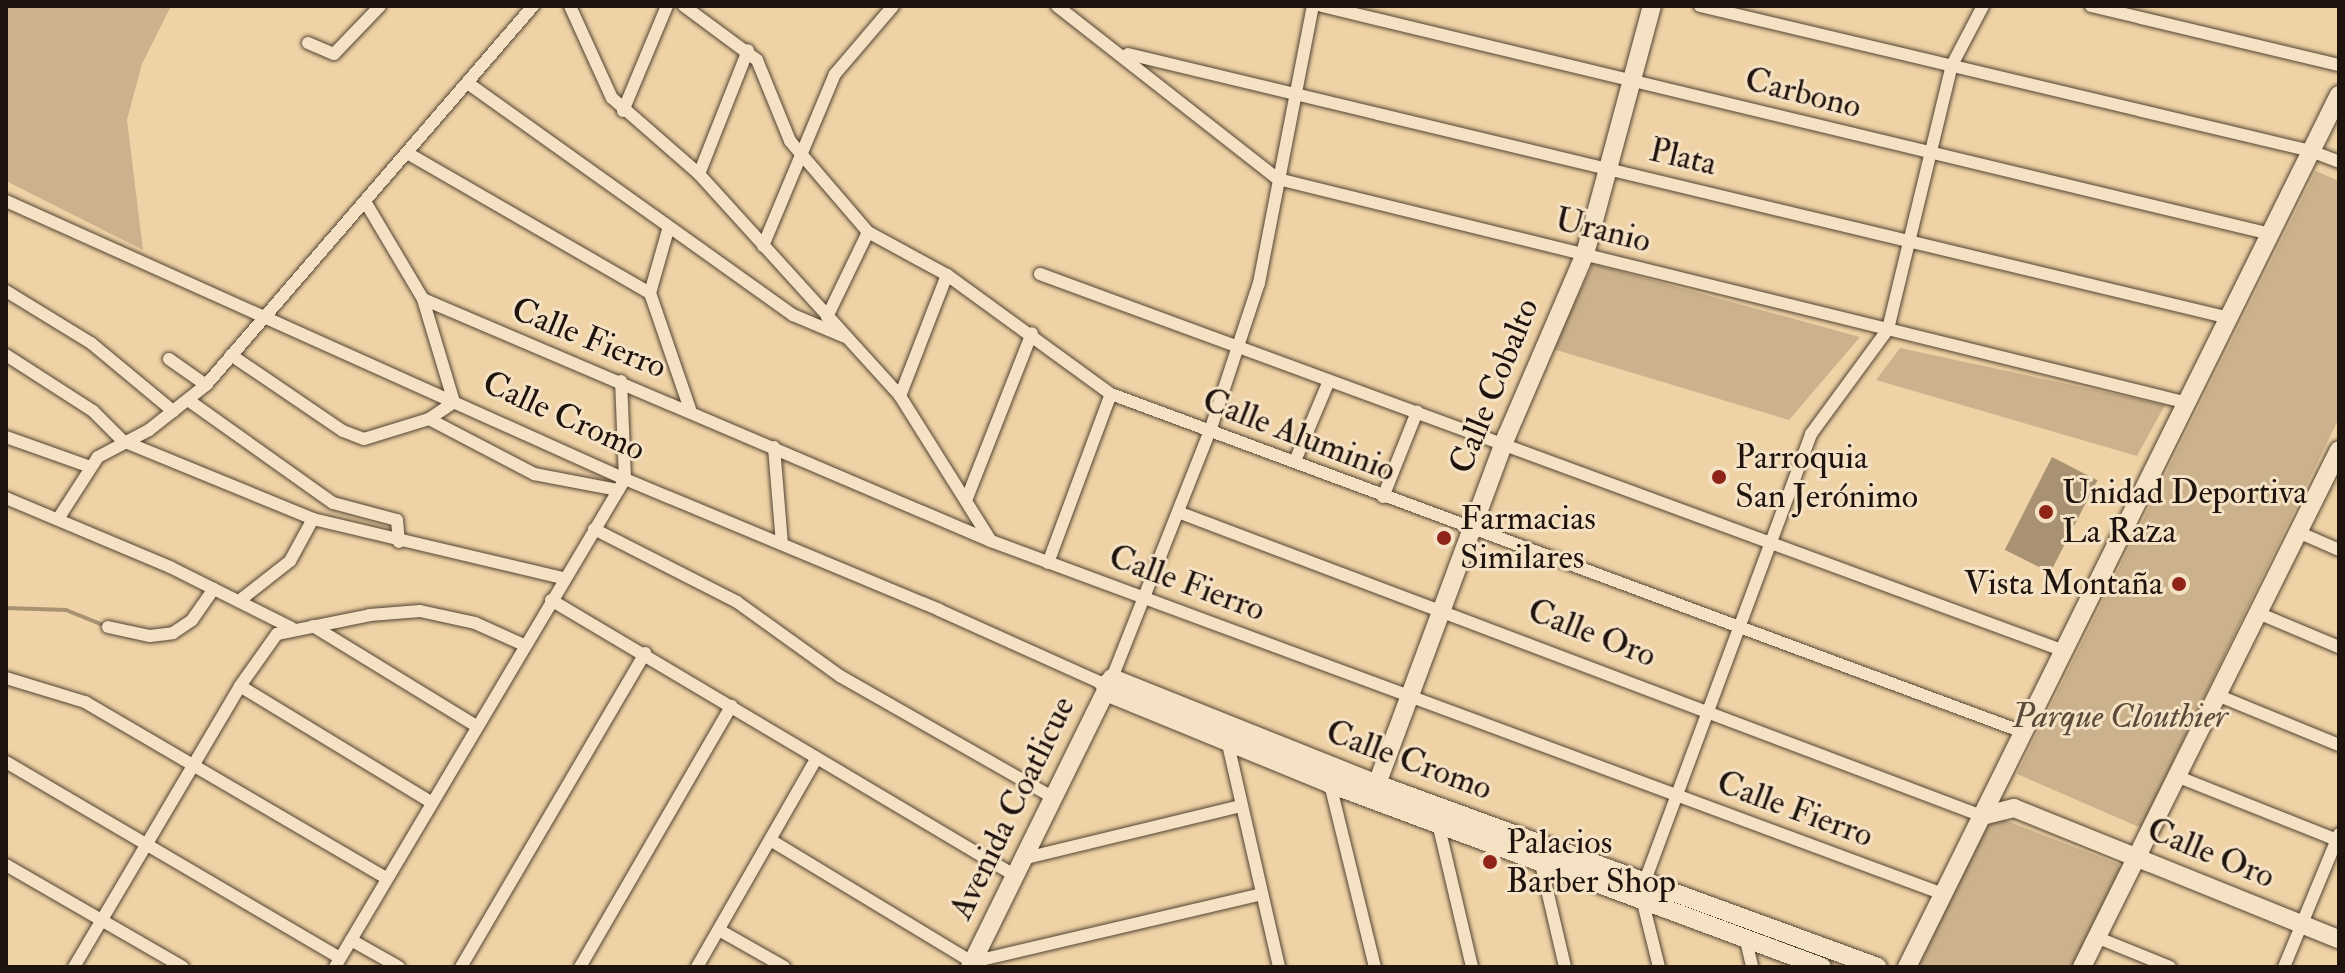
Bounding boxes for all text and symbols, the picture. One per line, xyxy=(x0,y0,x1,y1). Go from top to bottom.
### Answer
street label: Carbono xyxy=(1741,59,1865,127)
street label: Plata xyxy=(1645,130,1721,184)
street label: Uranio xyxy=(1551,198,1655,262)
street label: Calle Fierro xyxy=(506,289,672,387)
street label: Calle Cobalto xyxy=(1440,293,1548,479)
street label: Calle Cromo xyxy=(476,362,652,470)
street label: Calle Aluminio xyxy=(1197,380,1401,490)
place label: Parroquia San Jerónimo xyxy=(1735,437,1918,516)
marker: Parroquia San Jerónimo xyxy=(1710,468,1728,486)
place label: Unidad Deportiva La Raza xyxy=(2062,472,2307,552)
place label: Farmacias Similares xyxy=(1460,498,1596,578)
marker: Unidad Deportiva La Raza xyxy=(2037,503,2055,521)
marker: Farmacias Similares xyxy=(1435,529,1453,547)
street label: Calle Fierro xyxy=(1103,536,1271,630)
place label: Vista Montaña xyxy=(1964,564,2163,604)
marker: Vista Montaña xyxy=(2170,575,2188,593)
street label: Calle Oro xyxy=(1522,590,1662,676)
street label: Avenida Coatlicue xyxy=(940,690,1084,926)
park label: Parque Clouthier xyxy=(2012,697,2228,737)
street label: Calle Cromo xyxy=(1321,711,1497,809)
street label: Calle Fierro xyxy=(1711,762,1879,856)
street label: Calle Oro xyxy=(2141,809,2281,897)
place label: Palacios Barber Shop xyxy=(1506,822,1676,902)
marker: Palacios Barber Shop xyxy=(1481,853,1499,871)

